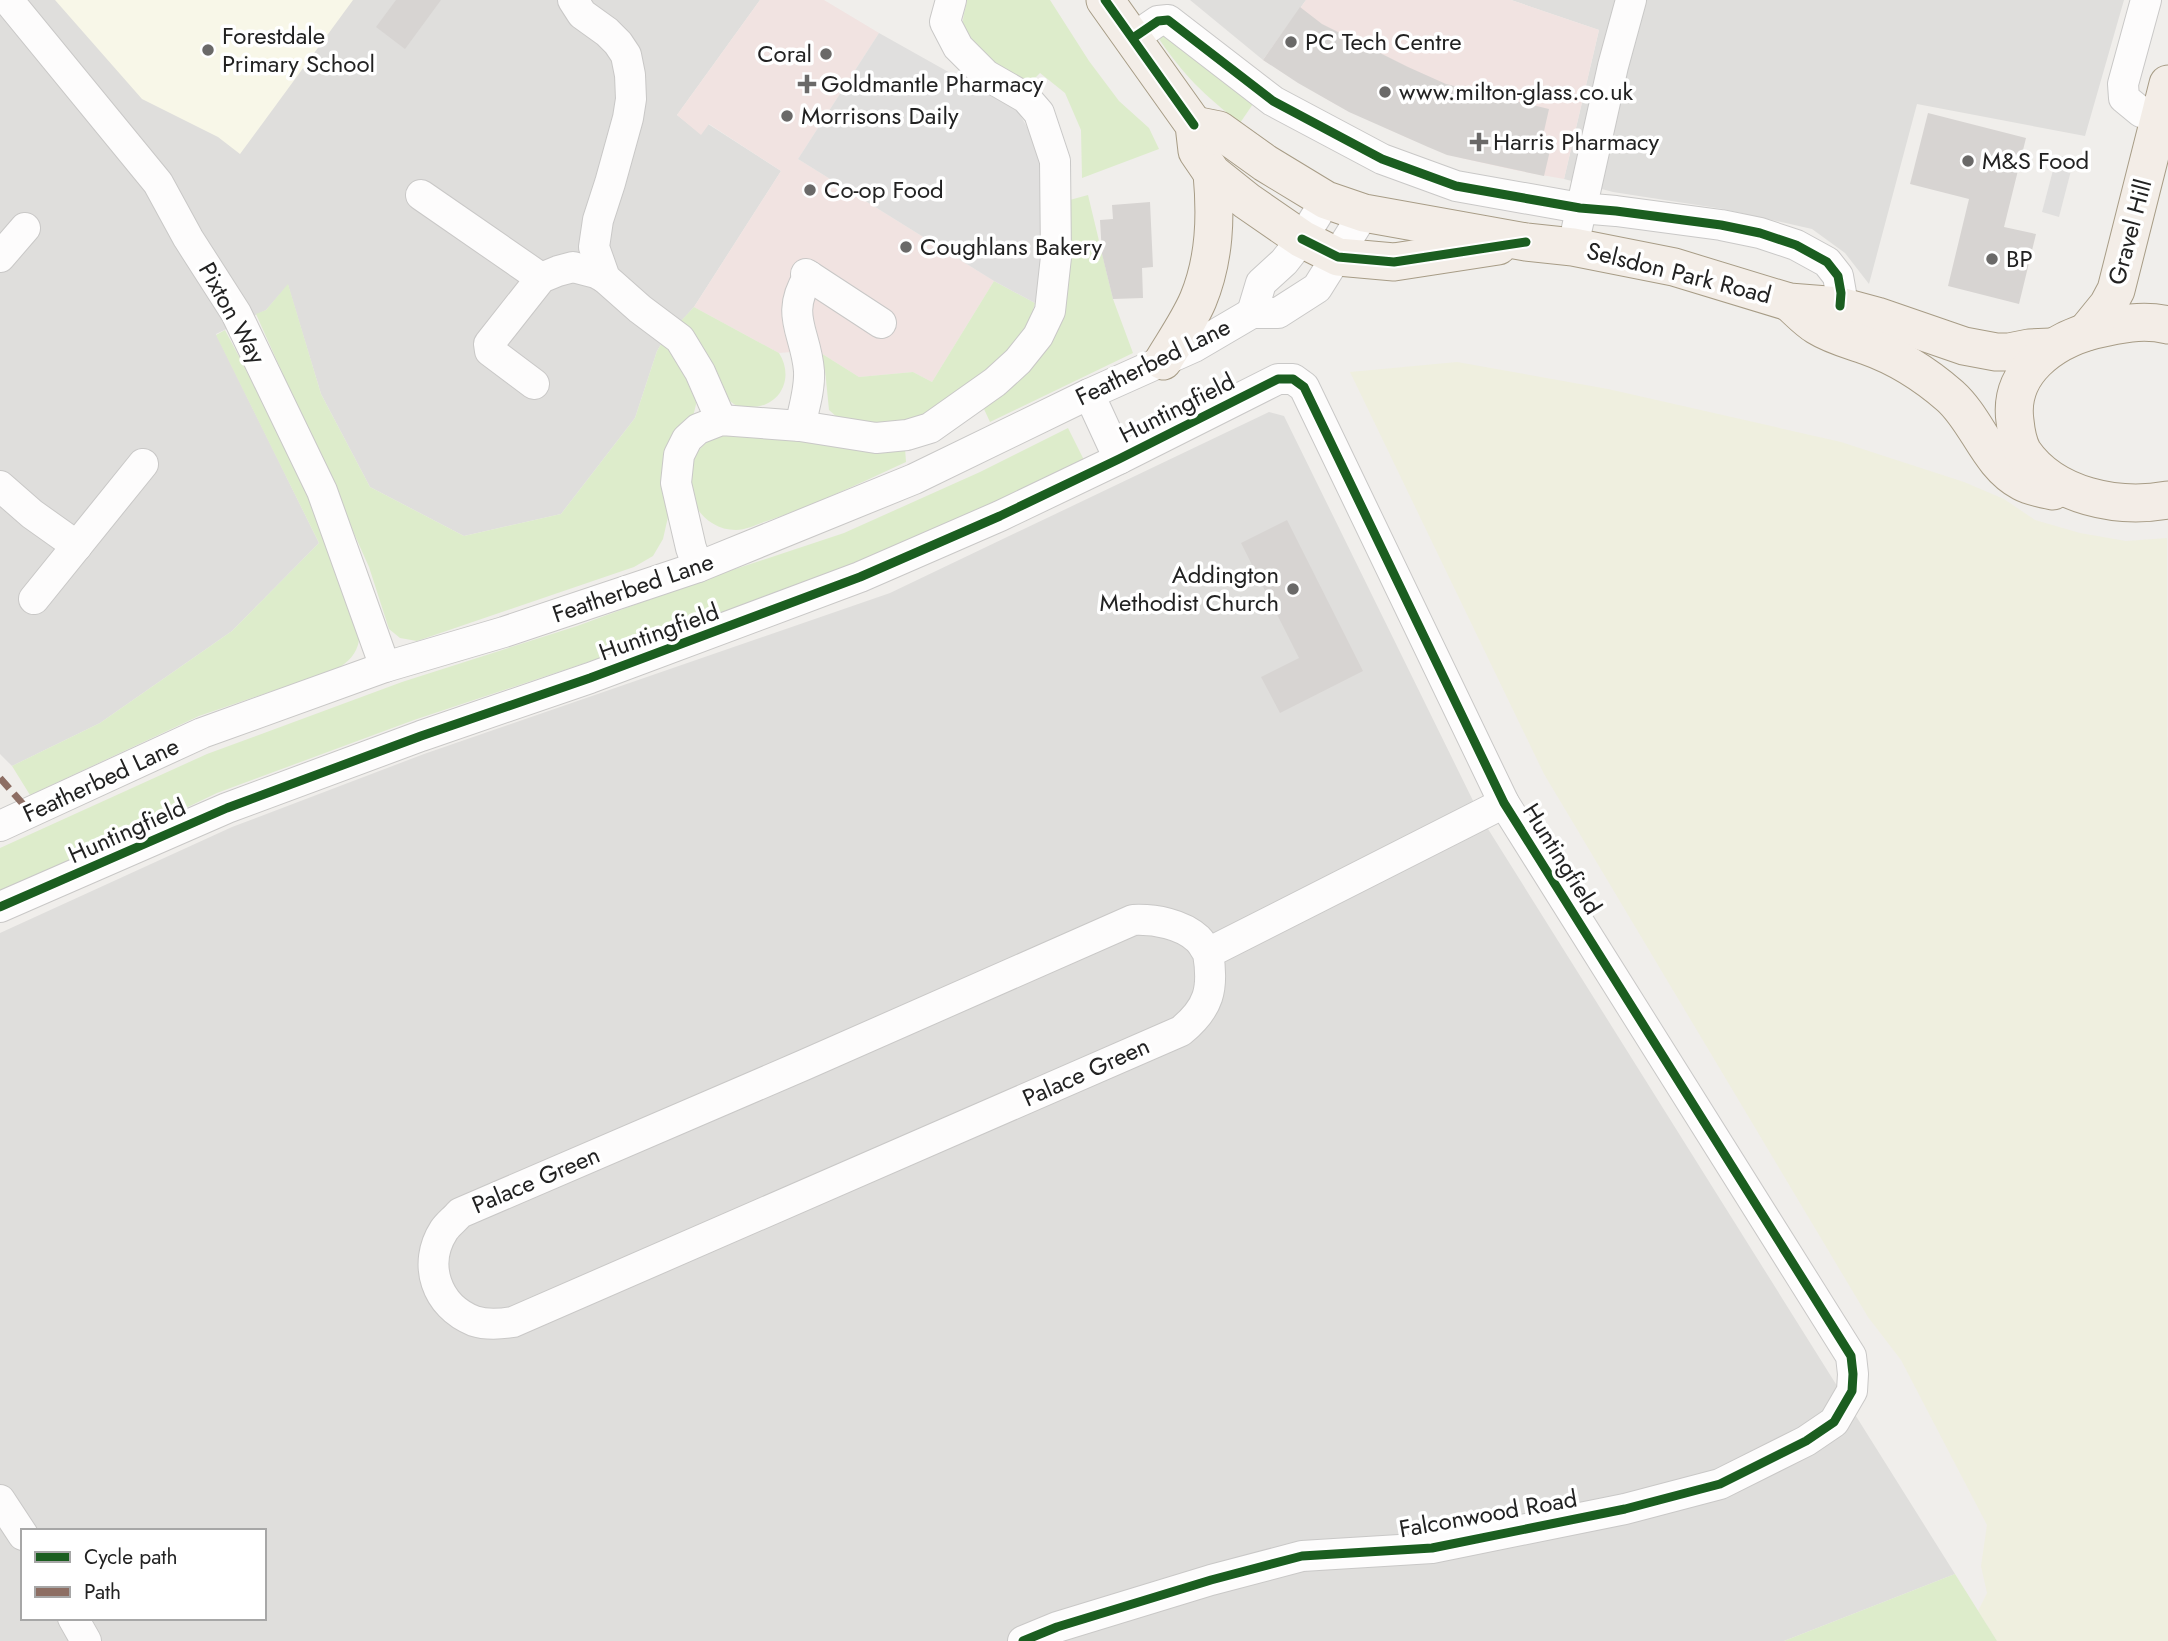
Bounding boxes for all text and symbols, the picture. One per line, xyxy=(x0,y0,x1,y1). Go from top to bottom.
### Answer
place label: Forestdale Primary School xyxy=(222,18,375,81)
place label: PC Tech Centre xyxy=(1305,24,1462,59)
marker: PC Tech Centre xyxy=(1283,34,1299,50)
place label: Coral xyxy=(757,36,812,71)
marker: Forestdale Primary School xyxy=(200,42,216,58)
marker: Coral xyxy=(818,46,834,62)
place label: Goldmantle Pharmacy xyxy=(821,66,1044,101)
place label: www.milton-glass.co.uk xyxy=(1399,74,1634,109)
marker: Goldmantle Pharmacy xyxy=(799,76,815,92)
marker: www.milton-glass.co.uk xyxy=(1377,84,1393,100)
place label: Morrisons Daily xyxy=(801,98,959,133)
marker: Morrisons Daily xyxy=(779,108,795,124)
place label: Harris Pharmacy xyxy=(1493,124,1660,159)
marker: Harris Pharmacy xyxy=(1471,134,1487,150)
place label: M&S Food xyxy=(1982,143,2089,178)
marker: M&S Food xyxy=(1960,153,1976,169)
place label: Co-op Food xyxy=(824,172,944,207)
street label: Gravel Hill xyxy=(2099,175,2160,289)
marker: Co-op Food xyxy=(802,182,818,198)
place label: Coughlans Bakery xyxy=(920,229,1102,264)
street label: Selsdon Park Road xyxy=(1583,233,1775,312)
marker: Coughlans Bakery xyxy=(898,239,914,255)
place label: BP xyxy=(2006,241,2033,276)
marker: BP xyxy=(1984,251,2000,267)
street label: Pixton Way xyxy=(190,256,275,370)
street label: Featherbed Lane xyxy=(1069,309,1236,414)
street label: Huntingfield xyxy=(1113,364,1241,452)
street label: Featherbed Lane xyxy=(548,544,718,631)
place label: Addington Methodist Church xyxy=(1100,557,1279,620)
marker: Addington Methodist Church xyxy=(1285,581,1301,597)
street label: Huntingfield xyxy=(594,594,724,669)
street label: Featherbed Lane xyxy=(17,728,184,831)
street label: Huntingfield xyxy=(62,789,191,872)
street label: Huntingfield xyxy=(1514,796,1610,921)
street label: Palace Green xyxy=(1017,1028,1155,1115)
street label: Palace Green xyxy=(466,1137,605,1222)
street label: Falconwood Road xyxy=(1396,1481,1580,1546)
legend xyxy=(21,1529,266,1620)
text: Cycle path xyxy=(84,1542,177,1572)
text: Path xyxy=(84,1577,121,1607)

